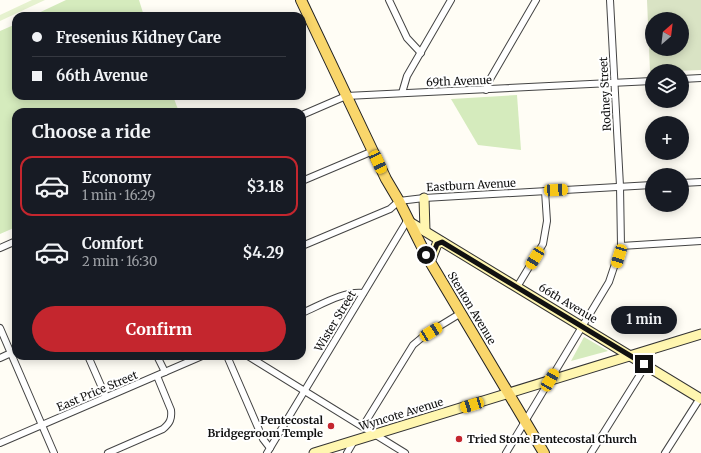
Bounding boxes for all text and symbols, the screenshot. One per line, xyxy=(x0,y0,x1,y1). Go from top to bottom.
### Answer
north arrow xyxy=(645,12,689,56)
map controls xyxy=(645,12,689,212)
text: Fresenius Kidney Care xyxy=(56,28,221,47)
street label: Rodney Street xyxy=(596,56,614,132)
button: layers xyxy=(645,64,689,108)
text: 66th Avenue xyxy=(56,66,148,85)
street label: 69th Avenue xyxy=(426,73,492,89)
button: + xyxy=(645,116,689,160)
text: Choose a ride xyxy=(32,120,151,143)
car xyxy=(367,149,389,175)
icon: car xyxy=(34,168,70,204)
text: Economy xyxy=(82,168,151,187)
button: − xyxy=(645,168,689,212)
street label: Eastburn Avenue xyxy=(426,176,516,194)
text: $3.18 xyxy=(246,177,284,196)
car xyxy=(544,183,568,197)
text: 1 min · 16:29 xyxy=(82,187,155,204)
icon: car xyxy=(34,234,70,270)
text: Comfort xyxy=(82,234,143,253)
text: $4.29 xyxy=(242,243,284,262)
car xyxy=(610,243,628,269)
car xyxy=(524,245,546,271)
route start xyxy=(417,246,435,264)
text: 2 min · 16:30 xyxy=(82,253,157,270)
street label: Stenton Avenue xyxy=(445,269,499,347)
street label: 66th Avenue xyxy=(536,280,600,326)
street label: Wister Street xyxy=(311,287,359,355)
button: Confirm xyxy=(32,306,286,352)
callout: 1 min xyxy=(611,306,677,334)
text: 1 min xyxy=(626,311,662,328)
car xyxy=(418,321,444,343)
route end xyxy=(635,355,653,373)
street label: East Price Street xyxy=(54,367,140,414)
car xyxy=(539,367,561,393)
street label: Wyncote Avenue xyxy=(356,394,445,434)
car xyxy=(459,396,485,414)
place label: Pentecostal Bridgegroom Temple xyxy=(207,413,323,440)
marker: Pentecostal Bridgegroom Temple xyxy=(326,421,336,431)
place label: Tried Stone Pentecostal Church xyxy=(467,432,638,446)
marker: Tried Stone Pentecostal Church xyxy=(454,434,464,444)

